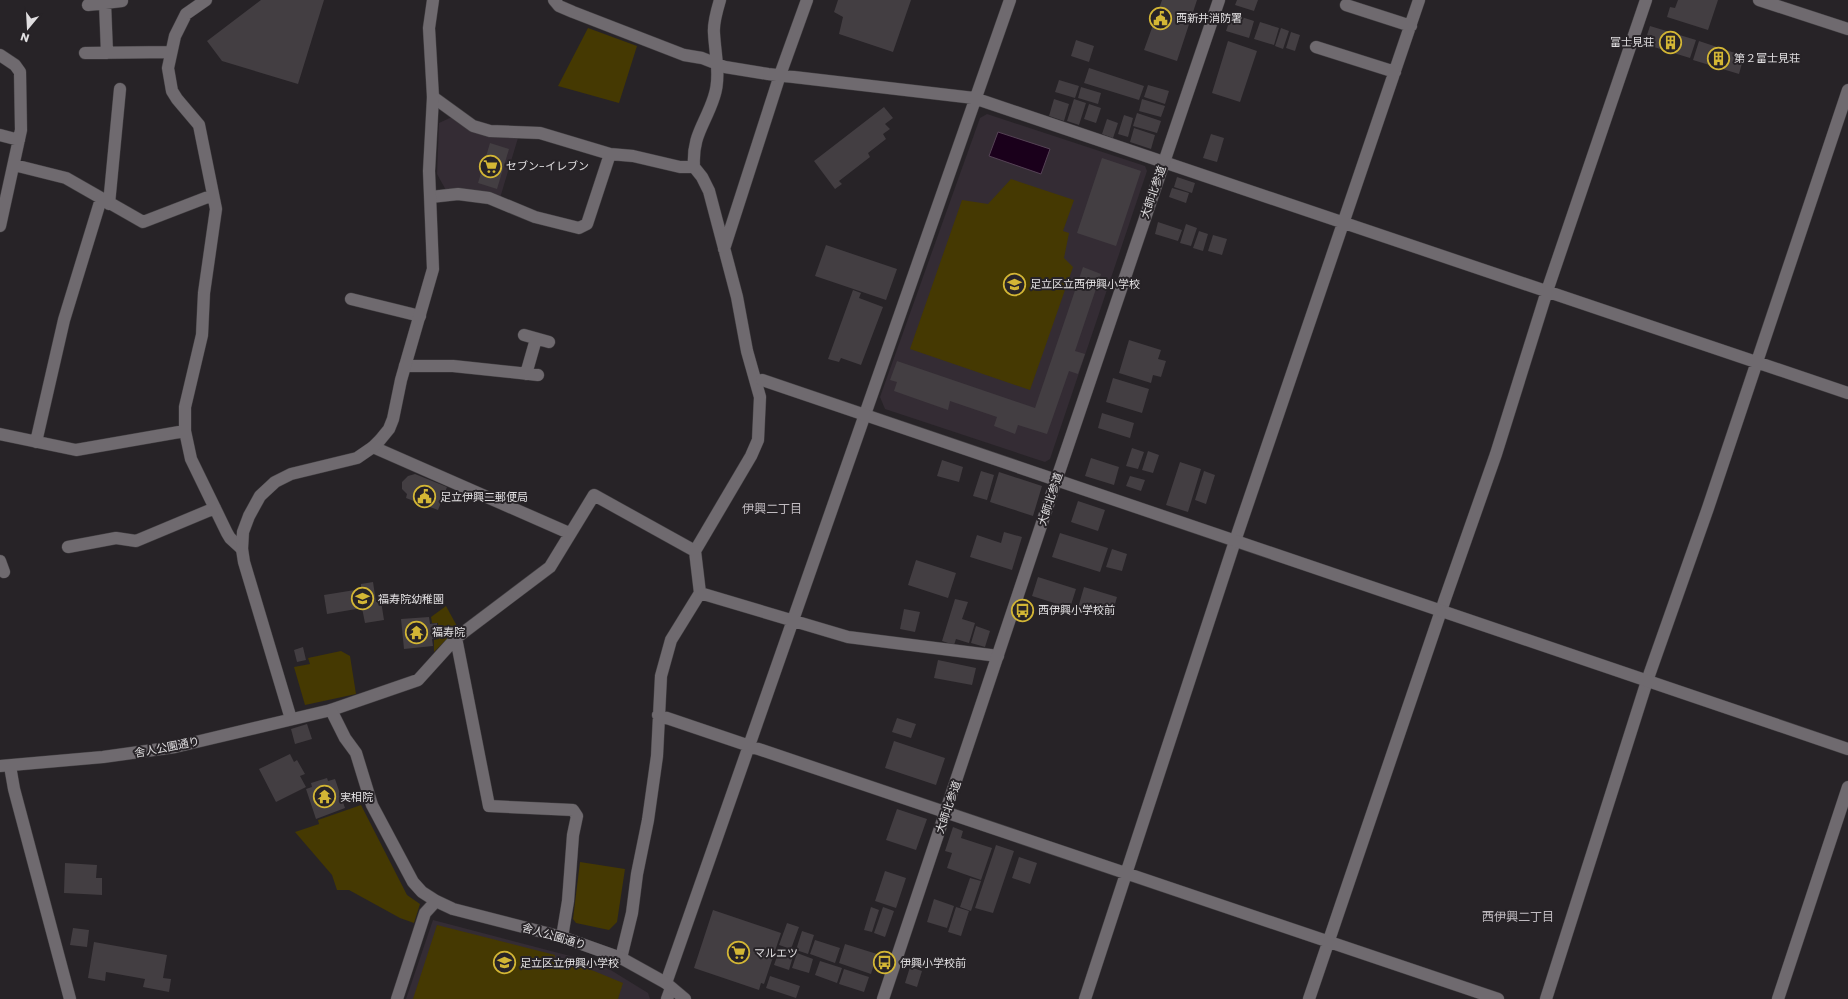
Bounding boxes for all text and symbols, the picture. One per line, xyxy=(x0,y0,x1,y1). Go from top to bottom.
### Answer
public building icon: 西新井消防署 xyxy=(1147,5,1173,31)
north arrow xyxy=(8,8,48,48)
place label: 西新井消防署 xyxy=(1176,10,1242,26)
text: N xyxy=(18,29,31,46)
building icon: 富士見荘 xyxy=(1657,29,1683,55)
place label: 富士見荘 xyxy=(1610,34,1654,50)
building icon: 第２富士見荘 xyxy=(1706,45,1732,71)
place label: 第２富士見荘 xyxy=(1734,50,1800,66)
supermarket icon: セブン-イレブン xyxy=(478,153,504,179)
place label: セブン-イレブン xyxy=(506,158,589,174)
street label: 大師北参道 xyxy=(1136,163,1170,221)
school or university icon: 足立区立西伊興小学校 xyxy=(1002,271,1028,297)
place label: 足立区立西伊興小学校 xyxy=(1030,276,1140,292)
street label: 大師北参道 xyxy=(1034,470,1066,528)
public building icon: 足立伊興二郵便局 xyxy=(412,484,438,510)
place label: 足立伊興二郵便局 xyxy=(440,489,528,505)
district label: 伊興二丁目 xyxy=(742,500,802,517)
school or university icon: 福寿院幼稚園 xyxy=(350,586,376,612)
place label: 福寿院幼稚園 xyxy=(378,591,444,607)
bus stop icon: 西伊興小学校前 xyxy=(1010,597,1036,623)
place label: 西伊興小学校前 xyxy=(1038,602,1115,618)
temple icon: 福寿院 xyxy=(403,619,429,645)
place label: 福寿院 xyxy=(432,624,465,640)
street label: 舎人公園通り xyxy=(133,733,201,761)
street label: 大師北参道 xyxy=(931,778,965,836)
temple icon: 実相院 xyxy=(312,784,338,810)
place label: 実相院 xyxy=(340,789,373,805)
district label: 西伊興二丁目 xyxy=(1482,908,1554,925)
street label: 舎人公園通り xyxy=(520,919,588,953)
supermarket icon: マルエツ xyxy=(725,940,751,966)
place label: マルエツ xyxy=(754,945,798,961)
school or university icon: 足立区立伊興小学校 xyxy=(492,950,518,976)
bus stop icon: 伊興小学校前 xyxy=(871,950,897,976)
place label: 足立区立伊興小学校 xyxy=(520,955,619,971)
place label: 伊興小学校前 xyxy=(900,955,966,971)

